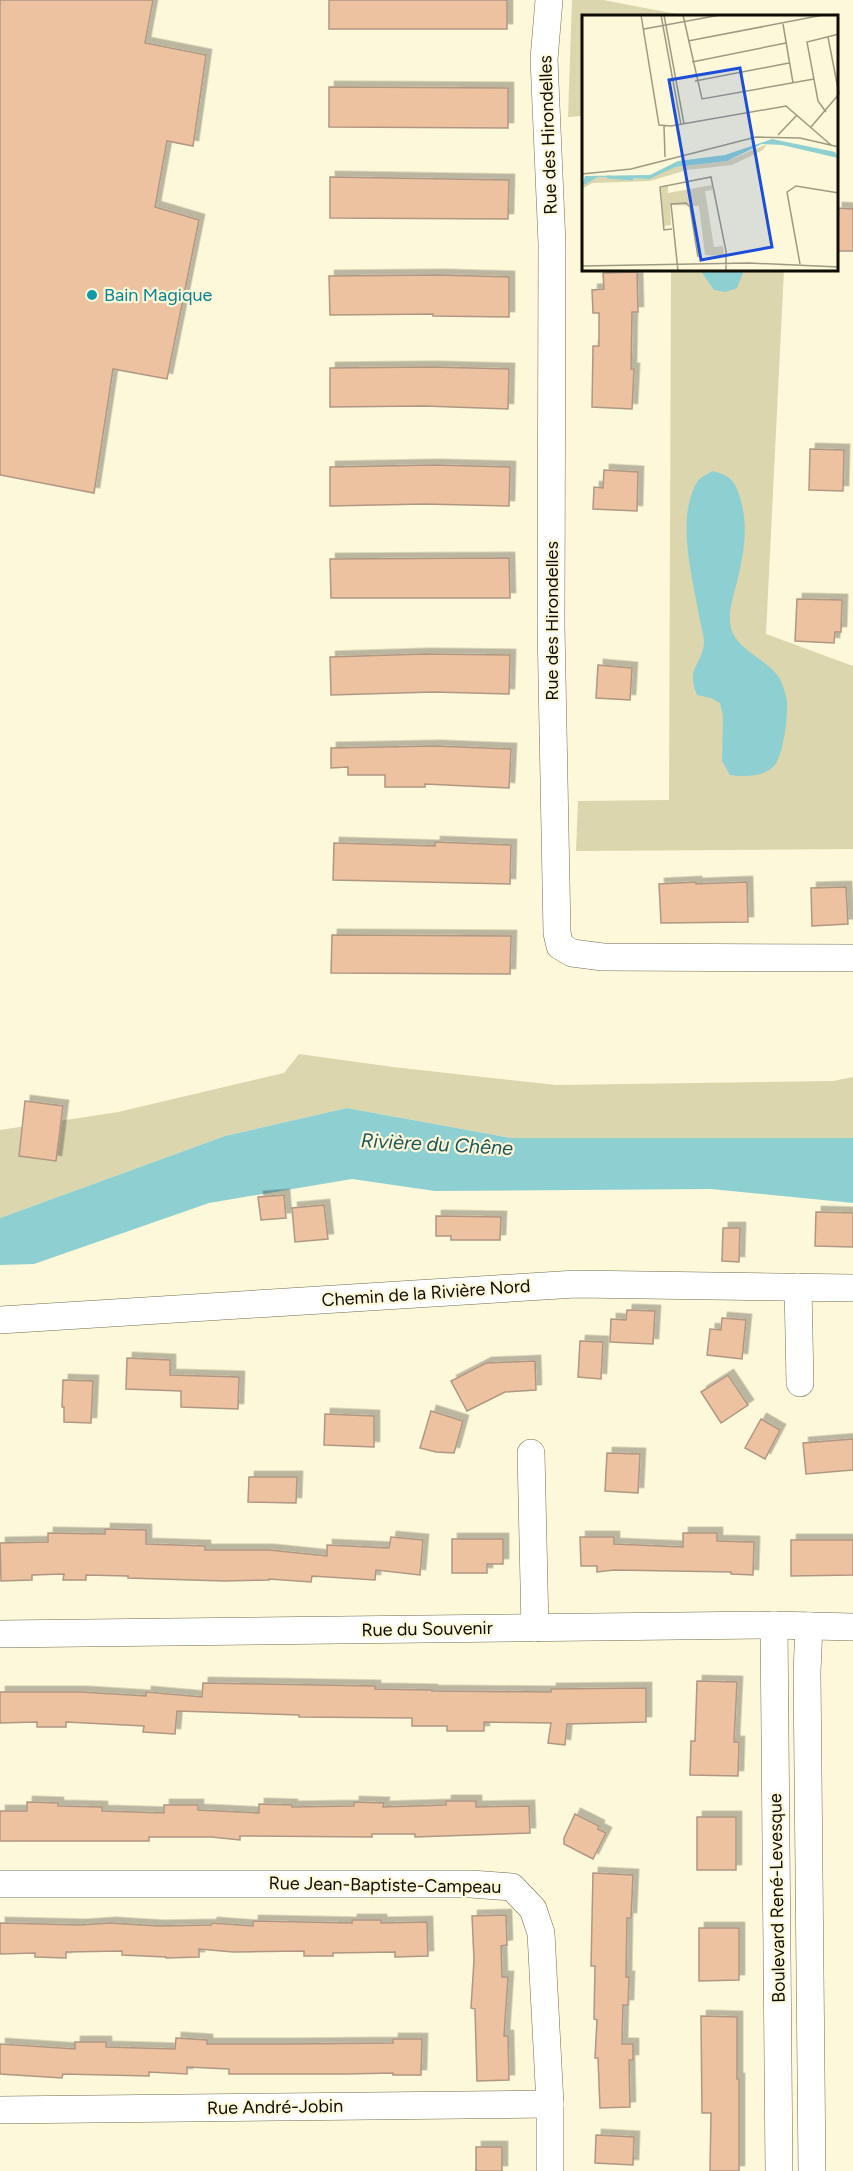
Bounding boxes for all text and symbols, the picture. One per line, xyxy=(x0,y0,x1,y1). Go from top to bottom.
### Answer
inset map xyxy=(582,15,838,272)
street label: Rue des Hirondelles xyxy=(534,55,562,215)
place label: Bain Magique xyxy=(104,284,212,306)
marker: Bain Magique xyxy=(85,288,99,302)
street label: Rue des Hirondelles xyxy=(541,541,563,701)
water label: Rivière du Chêne xyxy=(360,1128,514,1160)
street label: Chemin de la Rivière Nord xyxy=(321,1275,531,1311)
street label: Rue du Souvenir xyxy=(361,1617,493,1641)
street label: Boulevard René-Levesque xyxy=(764,1793,790,2003)
street label: Rue Jean-Baptiste-Campeau xyxy=(268,1872,502,1898)
street label: Rue André-Jobin xyxy=(207,2095,343,2119)

